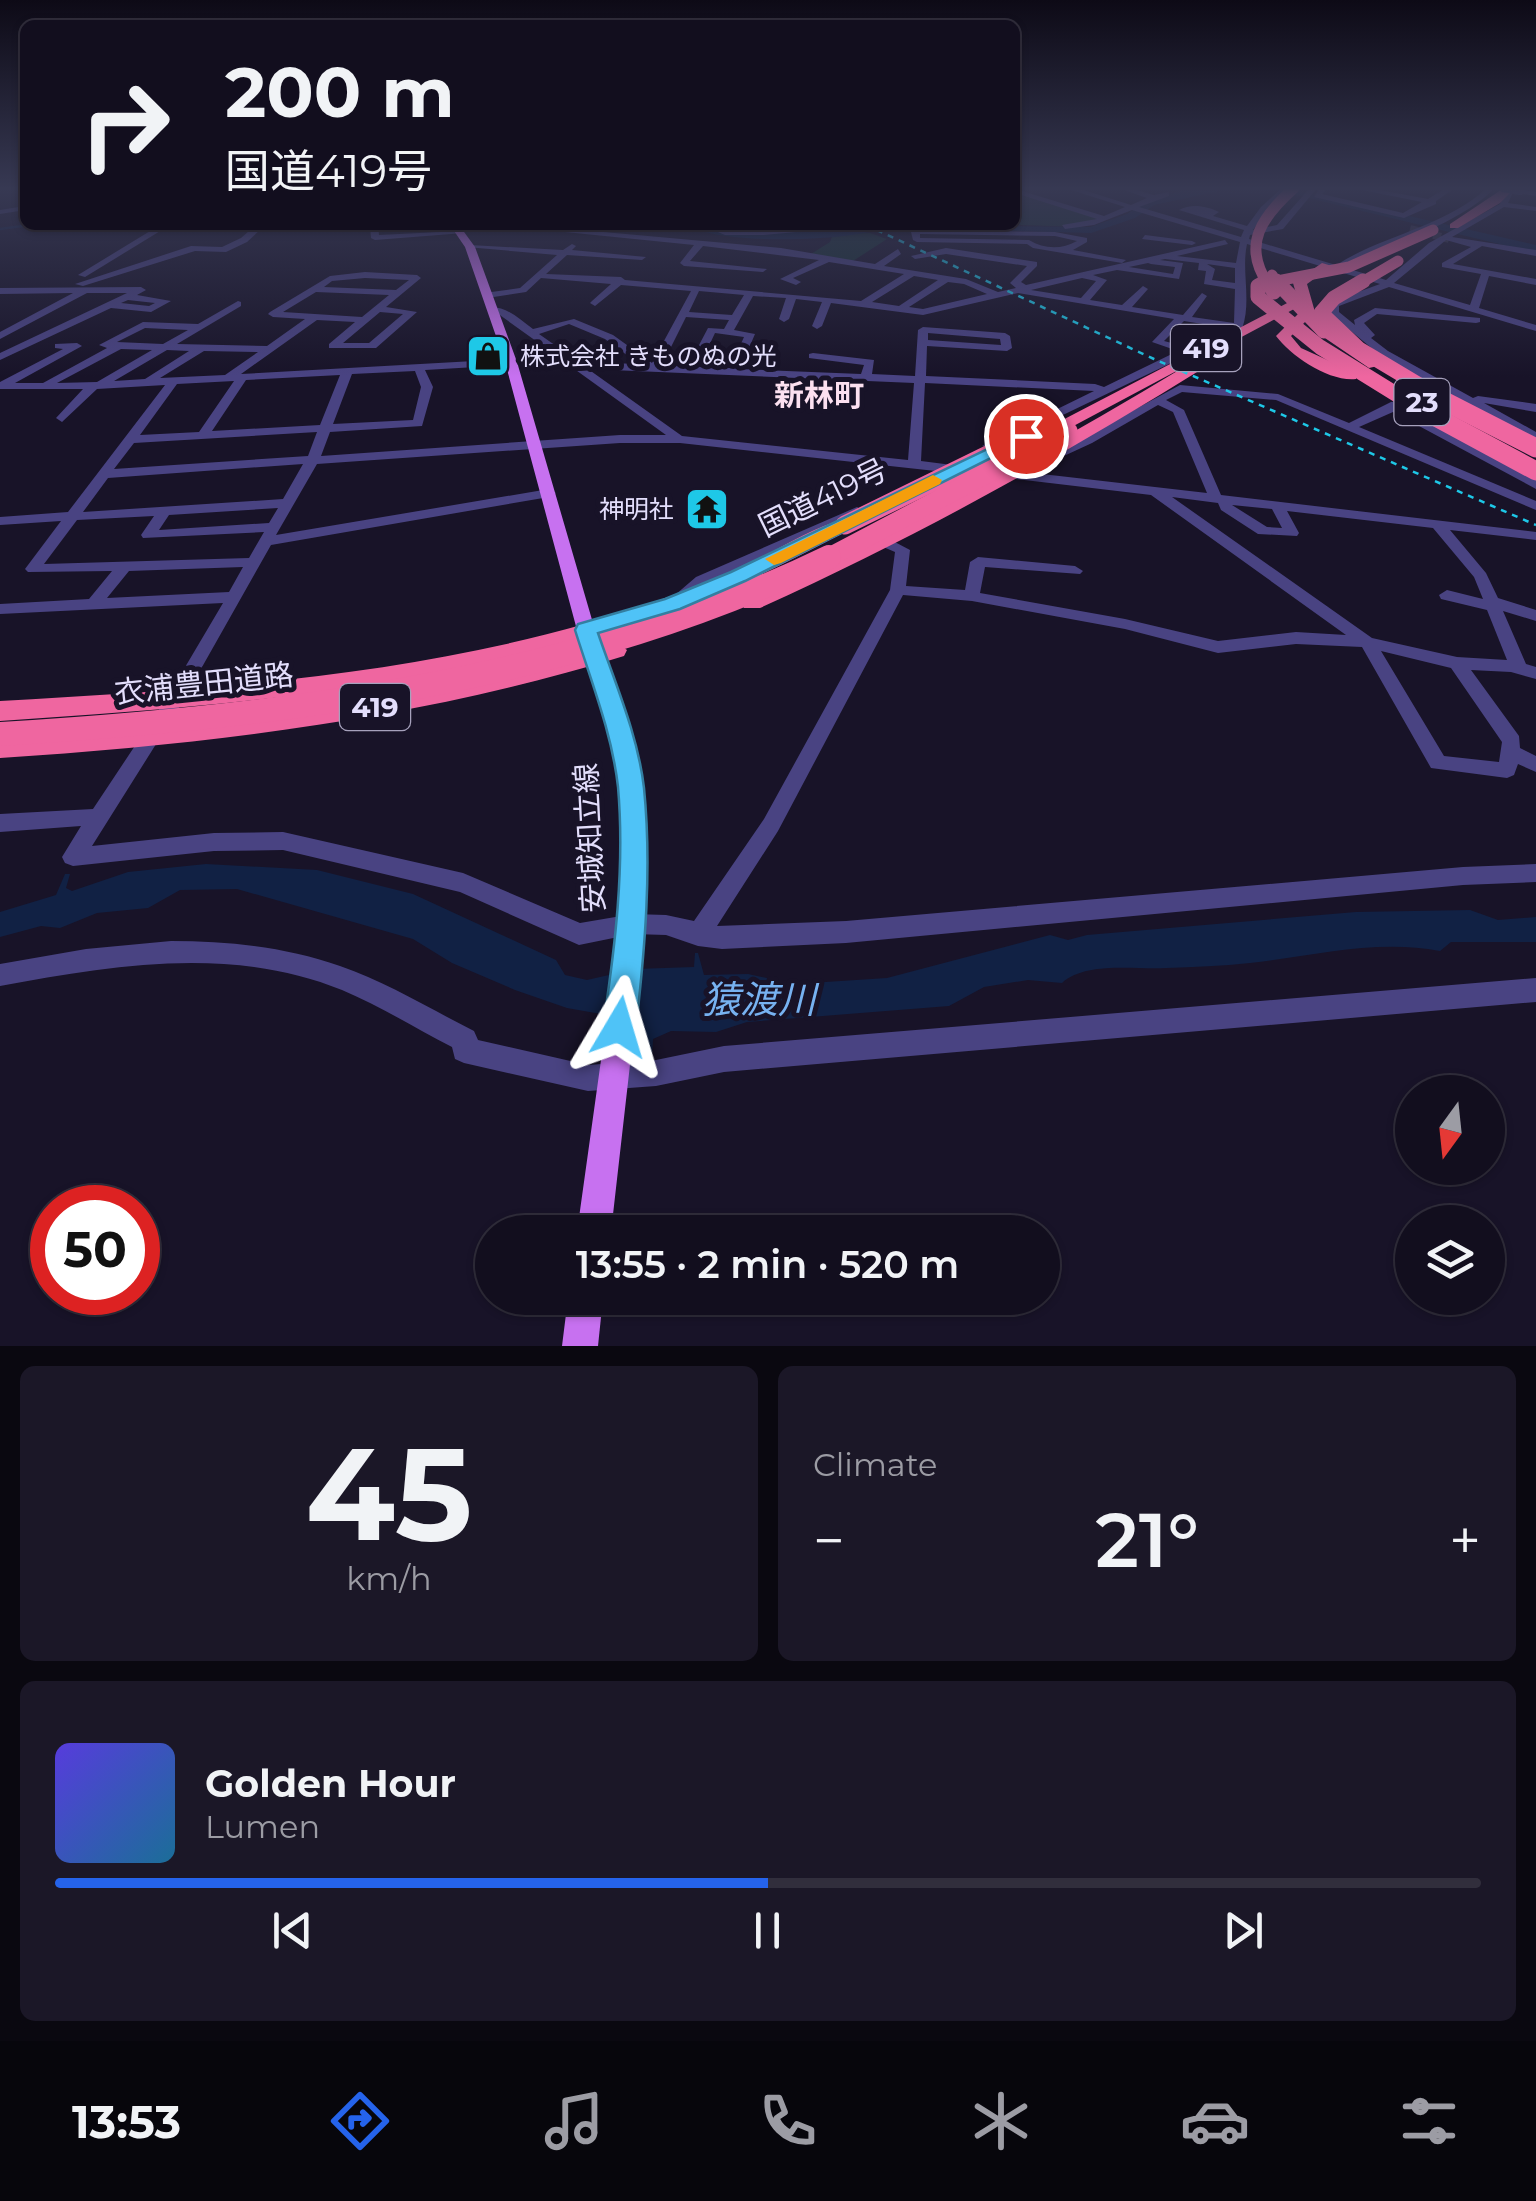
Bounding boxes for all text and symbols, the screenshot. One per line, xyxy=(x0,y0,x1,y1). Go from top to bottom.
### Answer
text: 200 m xyxy=(225,49,455,135)
icon: right xyxy=(60,60,190,190)
text: 国道419号 xyxy=(225,143,432,198)
road number: 419 xyxy=(1171,325,1241,371)
shop icon: 株式会社 きものぬの光 xyxy=(465,333,511,379)
place label: 株式会社 きものぬの光 xyxy=(520,341,777,371)
district label: 新林町 xyxy=(774,377,864,414)
road number: 23 xyxy=(1394,379,1450,425)
pin xyxy=(984,394,1069,479)
icon: arrive xyxy=(999,409,1054,464)
street label: 国道419号 xyxy=(753,451,893,544)
temple icon: 神明社 xyxy=(684,486,730,532)
place label: 神明社 xyxy=(599,494,674,524)
street label: 衣浦豊田道路 xyxy=(113,656,295,711)
road number: 419 xyxy=(340,684,410,730)
street label: 安城知立線 xyxy=(567,762,612,914)
position arrow xyxy=(567,975,671,1079)
water label: 猿渡川 xyxy=(702,976,820,1023)
north arrow xyxy=(1395,1075,1505,1185)
map controls xyxy=(1395,1075,1505,1315)
speed limit sign: 50 xyxy=(30,1185,160,1315)
button: layers xyxy=(1395,1205,1505,1315)
text: 13:55 · 2 min · 520 m xyxy=(576,1241,959,1288)
text: 45 xyxy=(306,1414,472,1573)
text: Climate xyxy=(813,1445,937,1484)
text: 21° xyxy=(1095,1494,1199,1586)
text: − xyxy=(813,1507,845,1574)
text: + xyxy=(1449,1507,1481,1574)
text: km/h xyxy=(346,1559,432,1598)
text: Golden Hour xyxy=(205,1760,456,1807)
text: Lumen xyxy=(205,1807,320,1846)
icon: previous xyxy=(265,1903,320,1958)
icon: pause xyxy=(740,1903,795,1958)
icon: next xyxy=(1216,1903,1271,1958)
icon: directions xyxy=(325,2086,395,2156)
icon: music xyxy=(539,2086,609,2156)
icon: phone xyxy=(753,2086,823,2156)
icon: climate xyxy=(966,2086,1036,2156)
icon: car xyxy=(1180,2086,1250,2156)
icon: filters xyxy=(1394,2086,1464,2156)
text: 13:53 xyxy=(72,2094,181,2149)

